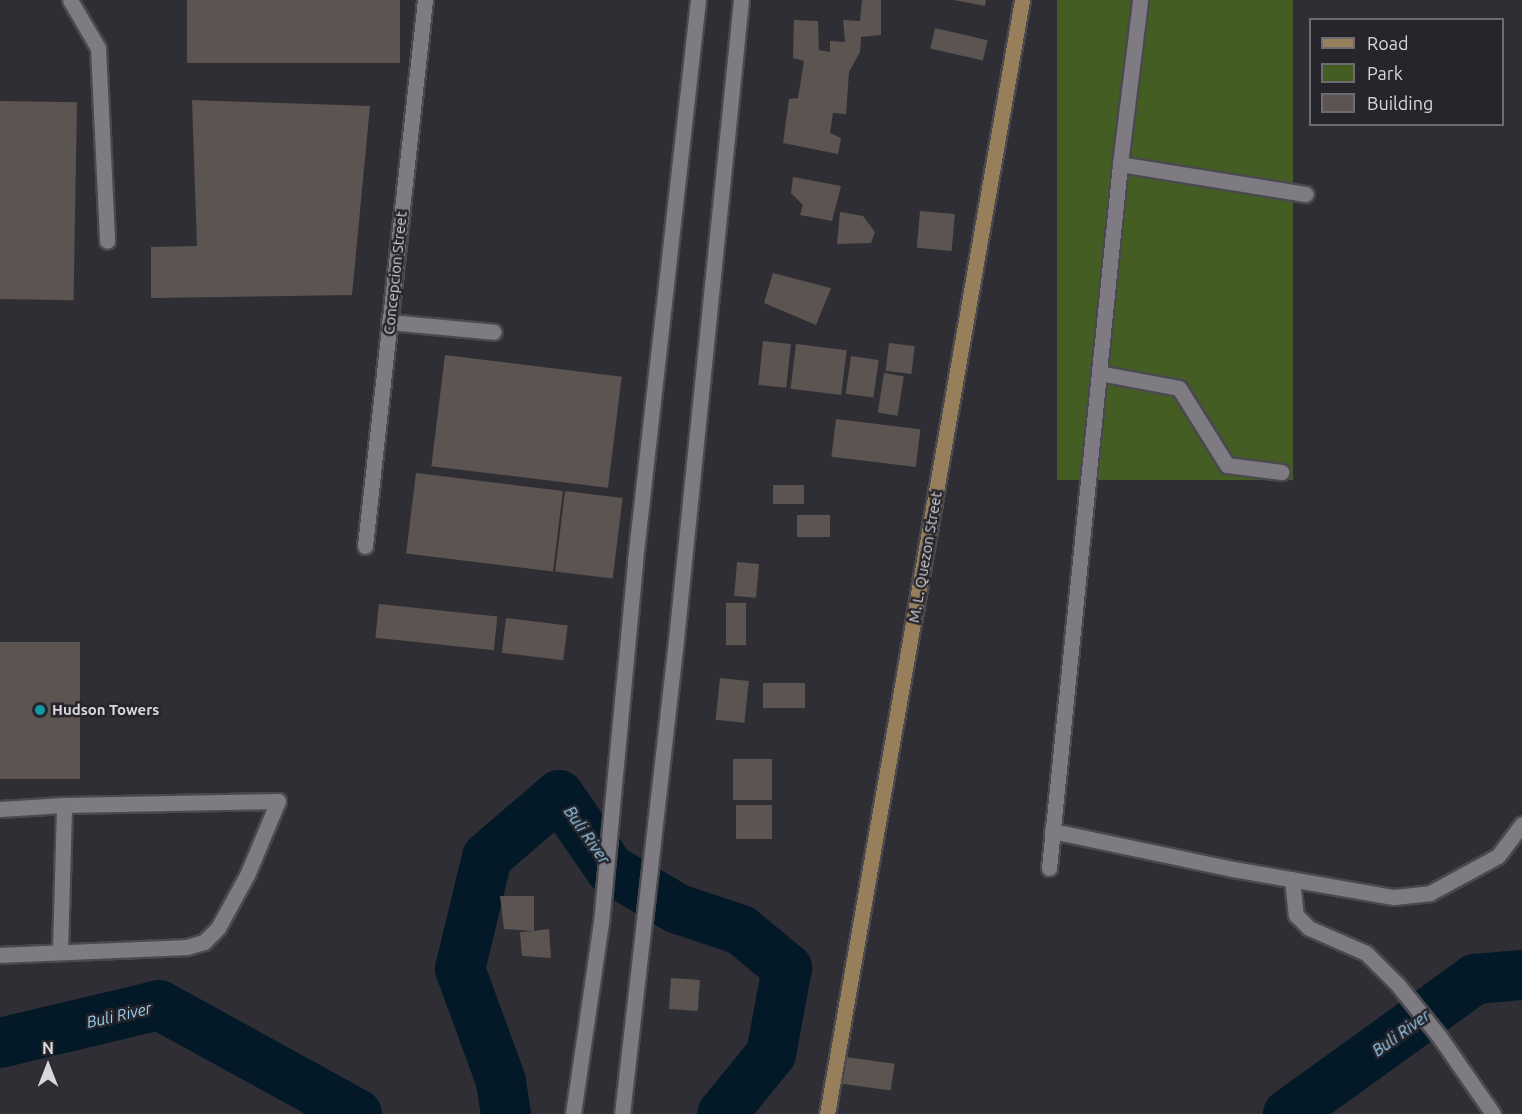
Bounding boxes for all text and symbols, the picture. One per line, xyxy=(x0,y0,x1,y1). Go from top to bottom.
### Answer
legend xyxy=(1309,18,1504,126)
text: Road xyxy=(1367,33,1409,53)
text: Park xyxy=(1367,63,1403,83)
text: Building xyxy=(1367,93,1433,113)
street label: Concepcion Street xyxy=(380,211,410,335)
street label: M. L. Quezon Street xyxy=(905,490,945,624)
place label: Hudson Towers xyxy=(52,701,159,719)
marker: Hudson Towers xyxy=(33,703,47,717)
water label: Buli River xyxy=(560,802,614,868)
water label: Buli River xyxy=(85,998,153,1032)
water label: Buli River xyxy=(1369,1006,1433,1060)
north arrow xyxy=(18,1036,78,1096)
text: N xyxy=(42,1039,54,1057)

